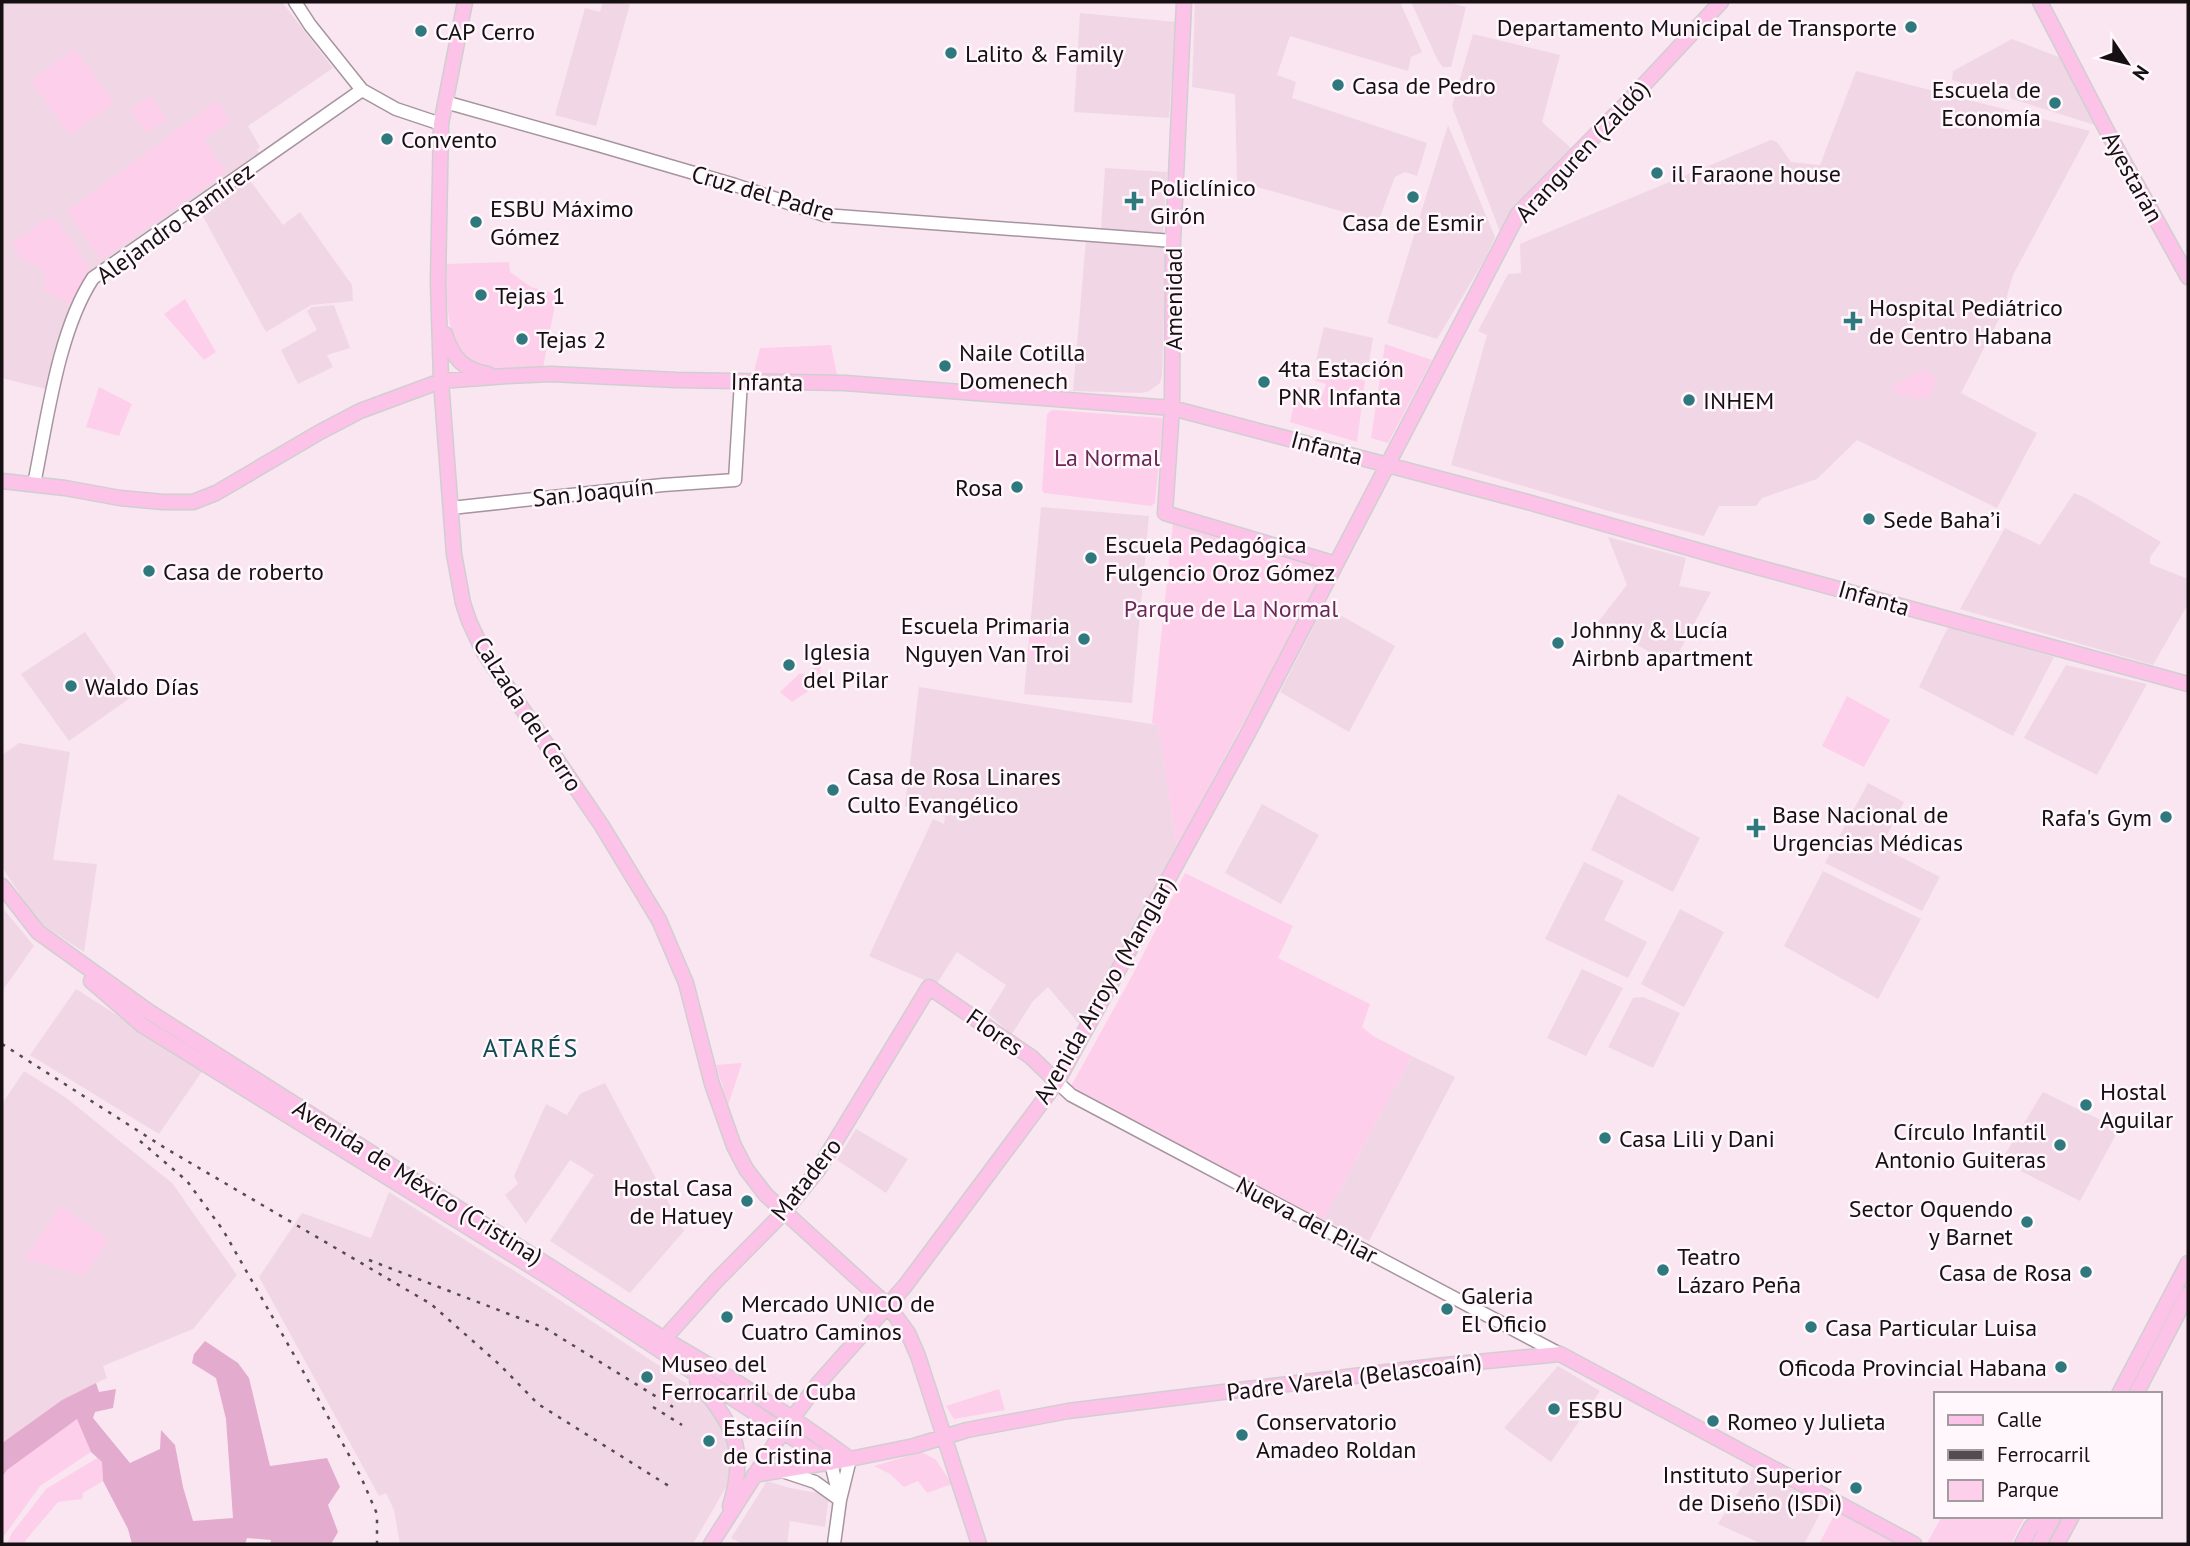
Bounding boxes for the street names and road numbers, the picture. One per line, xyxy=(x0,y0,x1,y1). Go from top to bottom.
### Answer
street label: Aranguren (Zaldó) xyxy=(1508,73,1656,229)
street label: Ayestarán xyxy=(2095,126,2171,228)
street label: Alejandro Ramírez xyxy=(90,155,260,291)
street label: Cruz del Padre xyxy=(688,158,838,228)
street label: Amenidad xyxy=(1158,247,1189,351)
street label: Infanta xyxy=(730,366,804,398)
street label: Infanta xyxy=(1288,424,1366,472)
street label: San Joaquín xyxy=(531,470,655,514)
street label: Infanta xyxy=(1835,573,1913,623)
street label: Calzada del Cerro xyxy=(466,631,590,797)
street label: Avenida Arroyo (Manglar) xyxy=(1026,871,1182,1109)
street label: Flores xyxy=(960,1001,1030,1063)
street label: Avenida de México (Cristina) xyxy=(287,1092,549,1272)
street label: Matadero xyxy=(764,1131,848,1227)
street label: Nueva del Pilar xyxy=(1231,1170,1383,1270)
street label: Padre Varela (Belascoaín) xyxy=(1225,1346,1483,1408)

